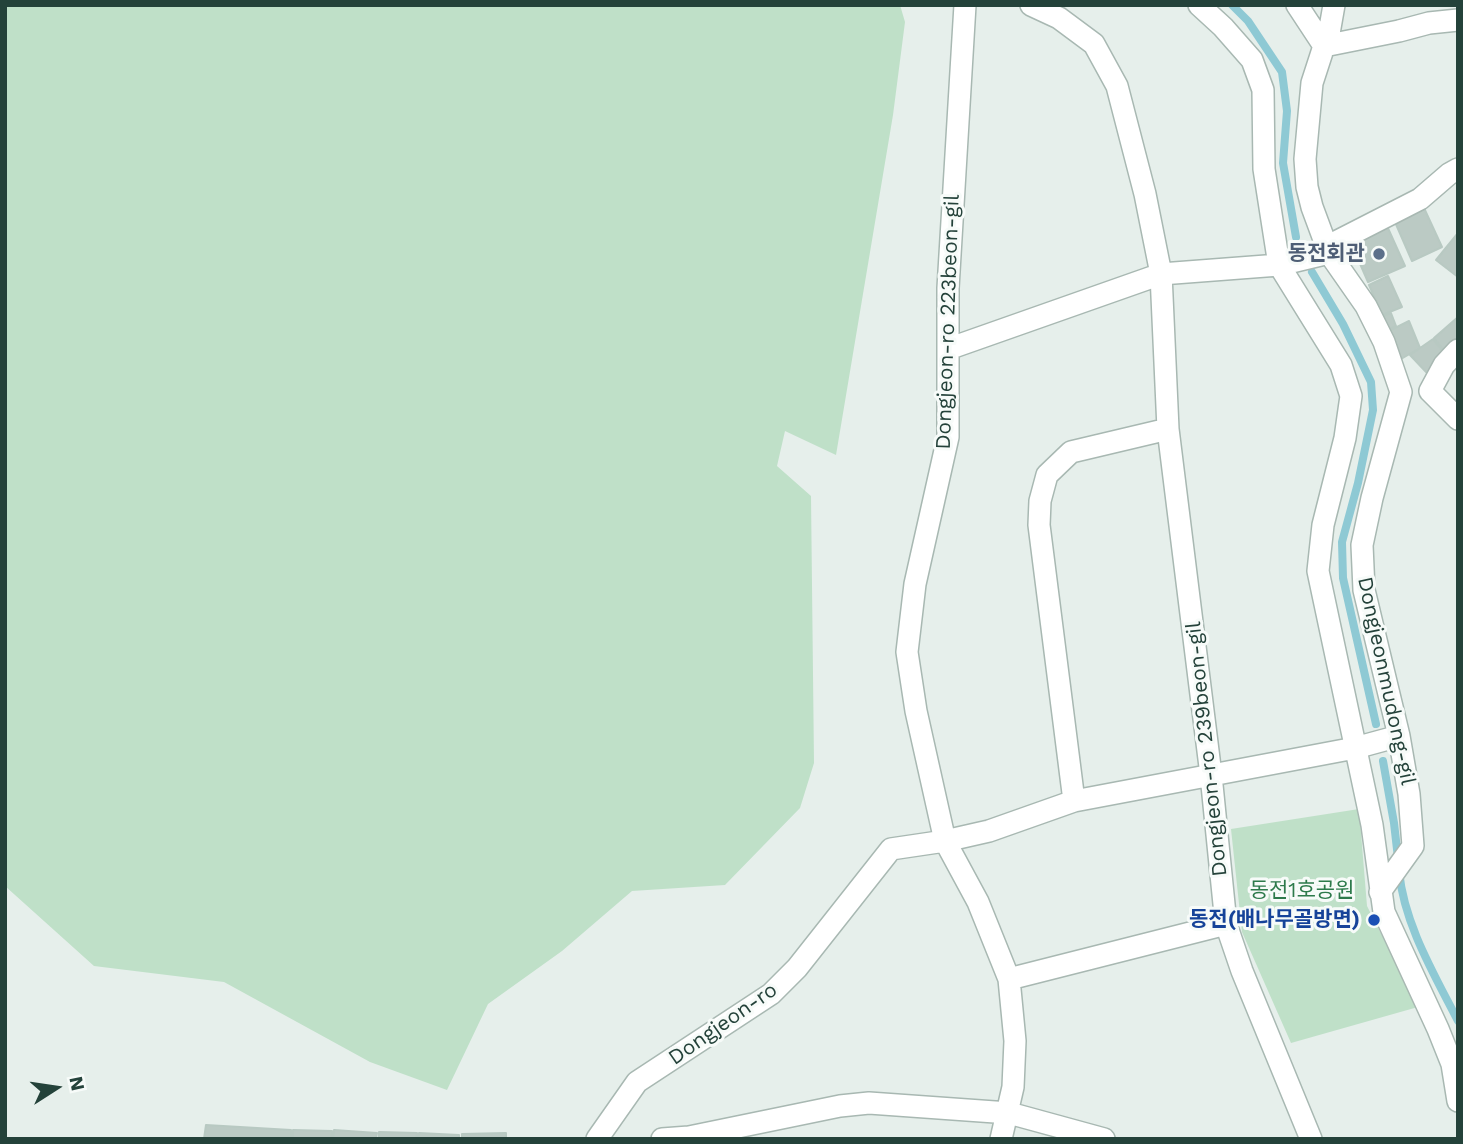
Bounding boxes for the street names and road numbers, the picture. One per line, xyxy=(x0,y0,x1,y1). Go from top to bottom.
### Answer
street label: Dongjeon-ro 223beon-gil xyxy=(931,194,965,450)
street label: Dongjeonmudong-gil xyxy=(1352,575,1420,787)
street label: Dongjeon-ro 239beon-gil xyxy=(1181,620,1233,878)
street label: Dongjeon-ro xyxy=(664,977,782,1071)

